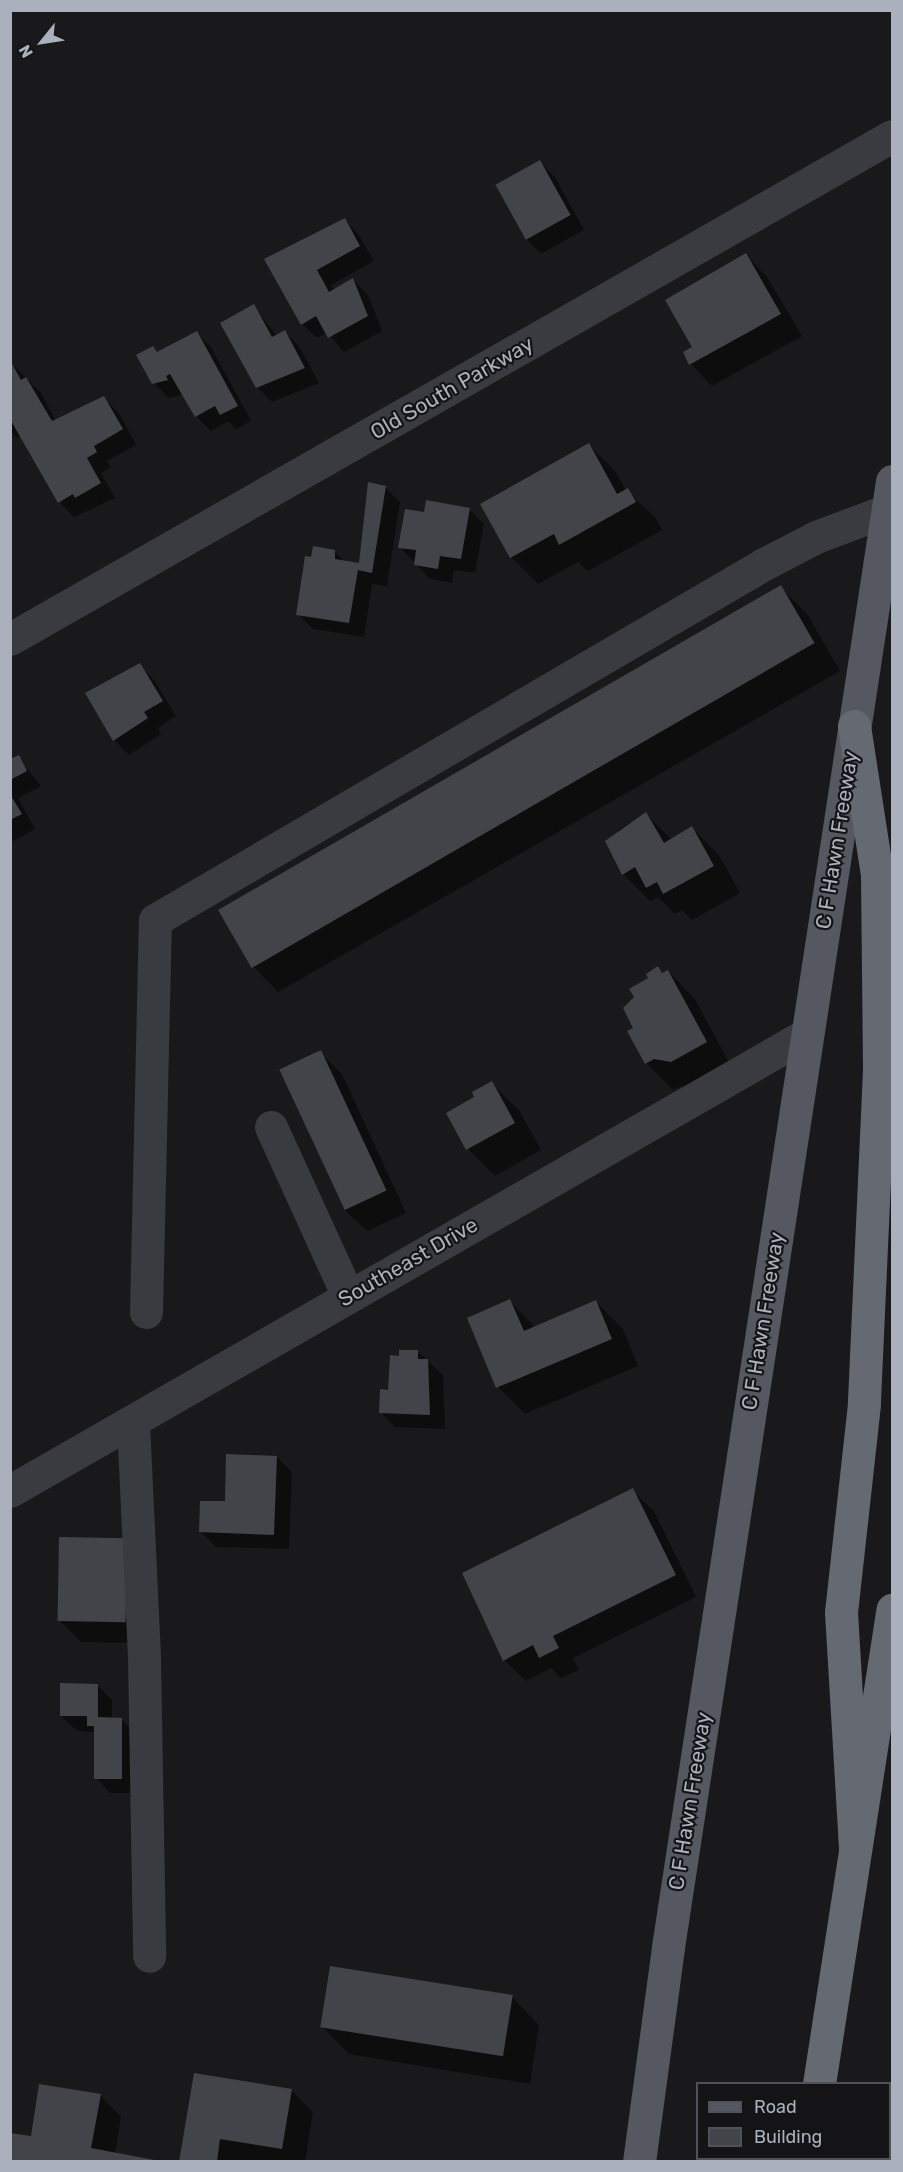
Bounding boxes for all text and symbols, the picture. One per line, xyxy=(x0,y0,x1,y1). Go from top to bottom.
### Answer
north arrow xyxy=(12,12,72,72)
text: N xyxy=(15,42,37,61)
street label: Old South Parkway xyxy=(366,331,538,445)
street label: C F Hawn Freeway xyxy=(810,749,864,931)
street label: Southeast Drive xyxy=(334,1212,482,1312)
street label: C F Hawn Freeway xyxy=(736,1230,790,1412)
street label: C F Hawn Freeway xyxy=(663,1710,717,1892)
legend xyxy=(696,2082,891,2160)
text: Road xyxy=(754,2096,797,2118)
text: Building xyxy=(754,2126,822,2148)

